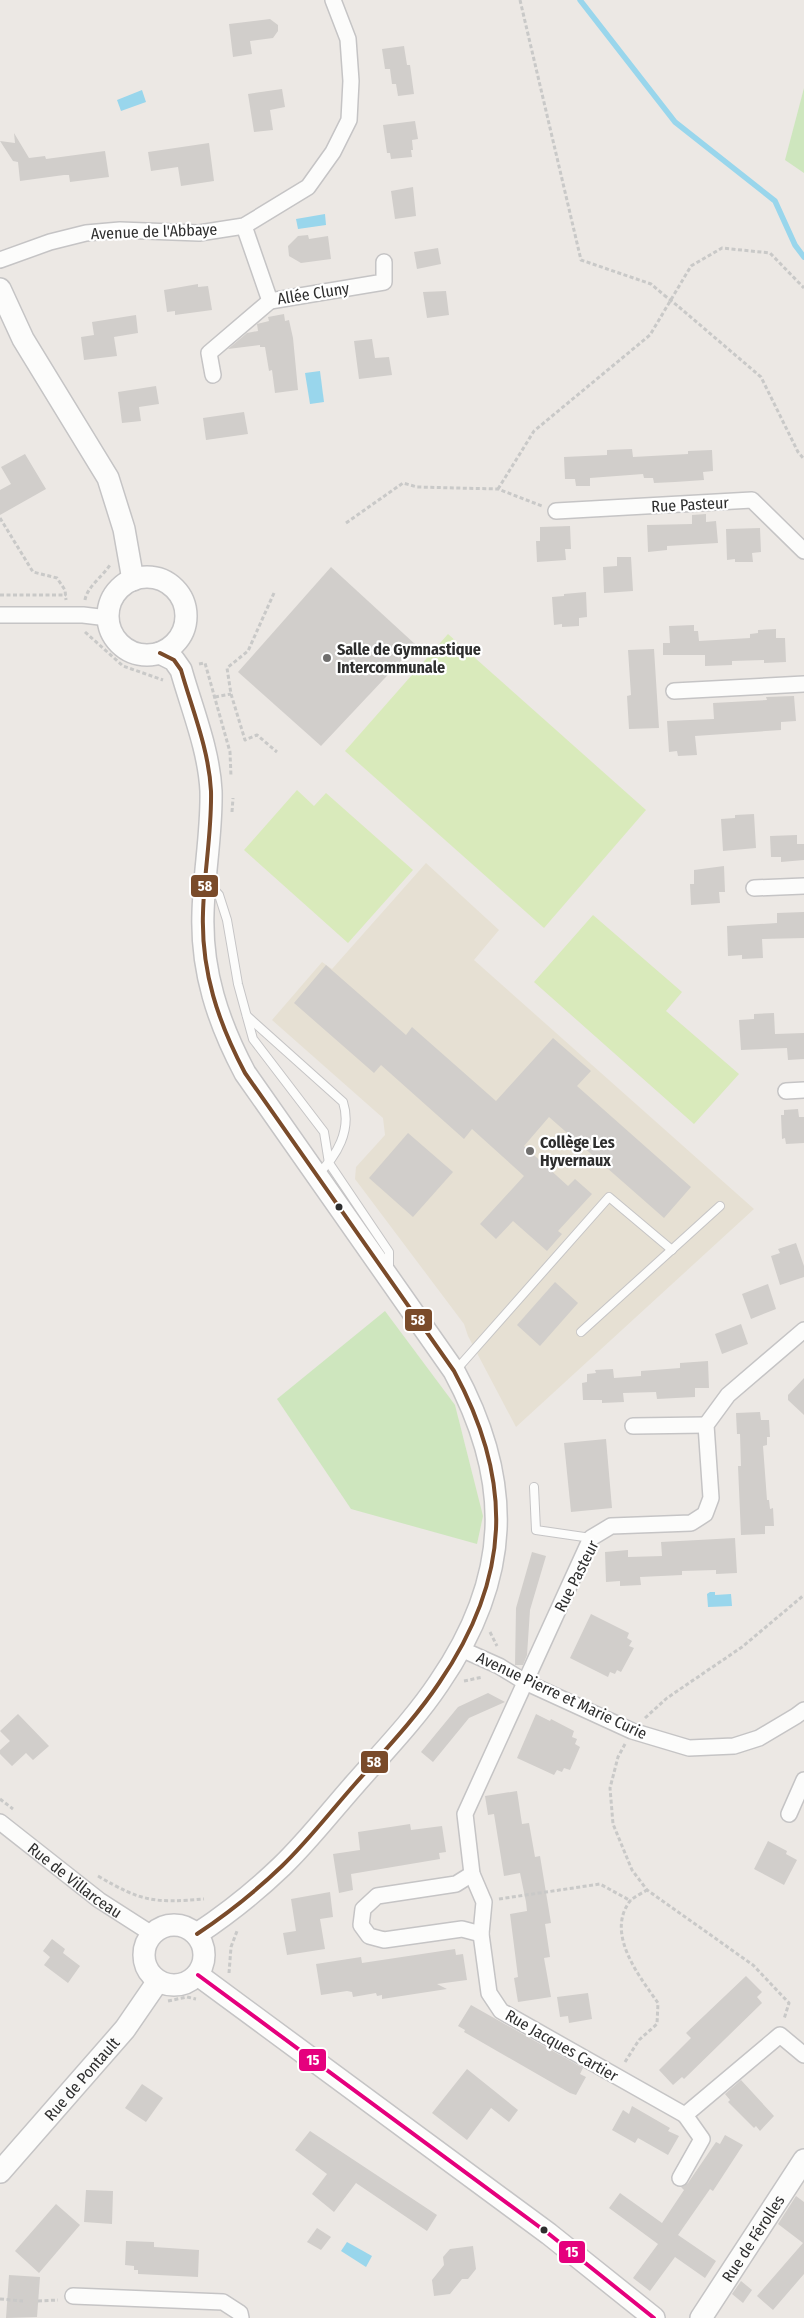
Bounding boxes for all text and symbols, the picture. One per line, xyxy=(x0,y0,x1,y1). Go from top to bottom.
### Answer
street label: Avenue de l'Abbaye xyxy=(90,220,218,243)
street label: Allée Cluny xyxy=(276,278,351,309)
street label: Rue Pasteur xyxy=(651,493,730,516)
place label: Salle de Gymnastique Intercommunale xyxy=(337,640,481,677)
marker: Salle de Gymnastique Intercommunale xyxy=(321,652,333,664)
line badge: 58 xyxy=(190,874,219,898)
text: 58 xyxy=(198,878,213,895)
place label: Collège Les Hyvernaux xyxy=(540,1133,615,1170)
marker: Collège Les Hyvernaux xyxy=(524,1145,536,1157)
unlabelled marker xyxy=(334,1202,344,1212)
line badge: 58 xyxy=(404,1308,433,1332)
text: 58 xyxy=(411,1312,426,1329)
street label: Rue Pasteur xyxy=(550,1537,603,1615)
street label: Avenue Pierre et Marie Curie xyxy=(474,1648,650,1743)
line badge: 58 xyxy=(360,1750,389,1774)
text: 58 xyxy=(367,1754,382,1771)
street label: Rue de Villarceau xyxy=(24,1839,125,1922)
street label: Rue Jacques Cartier xyxy=(502,2005,622,2086)
street label: Rue de Pontault xyxy=(40,2033,124,2125)
line badge: 15 xyxy=(298,2048,327,2072)
text: 15 xyxy=(307,2052,320,2069)
street label: Rue de Férolles xyxy=(718,2191,789,2286)
unlabelled marker xyxy=(539,2225,549,2235)
line badge: 15 xyxy=(558,2240,586,2264)
text: 15 xyxy=(566,2244,579,2261)

